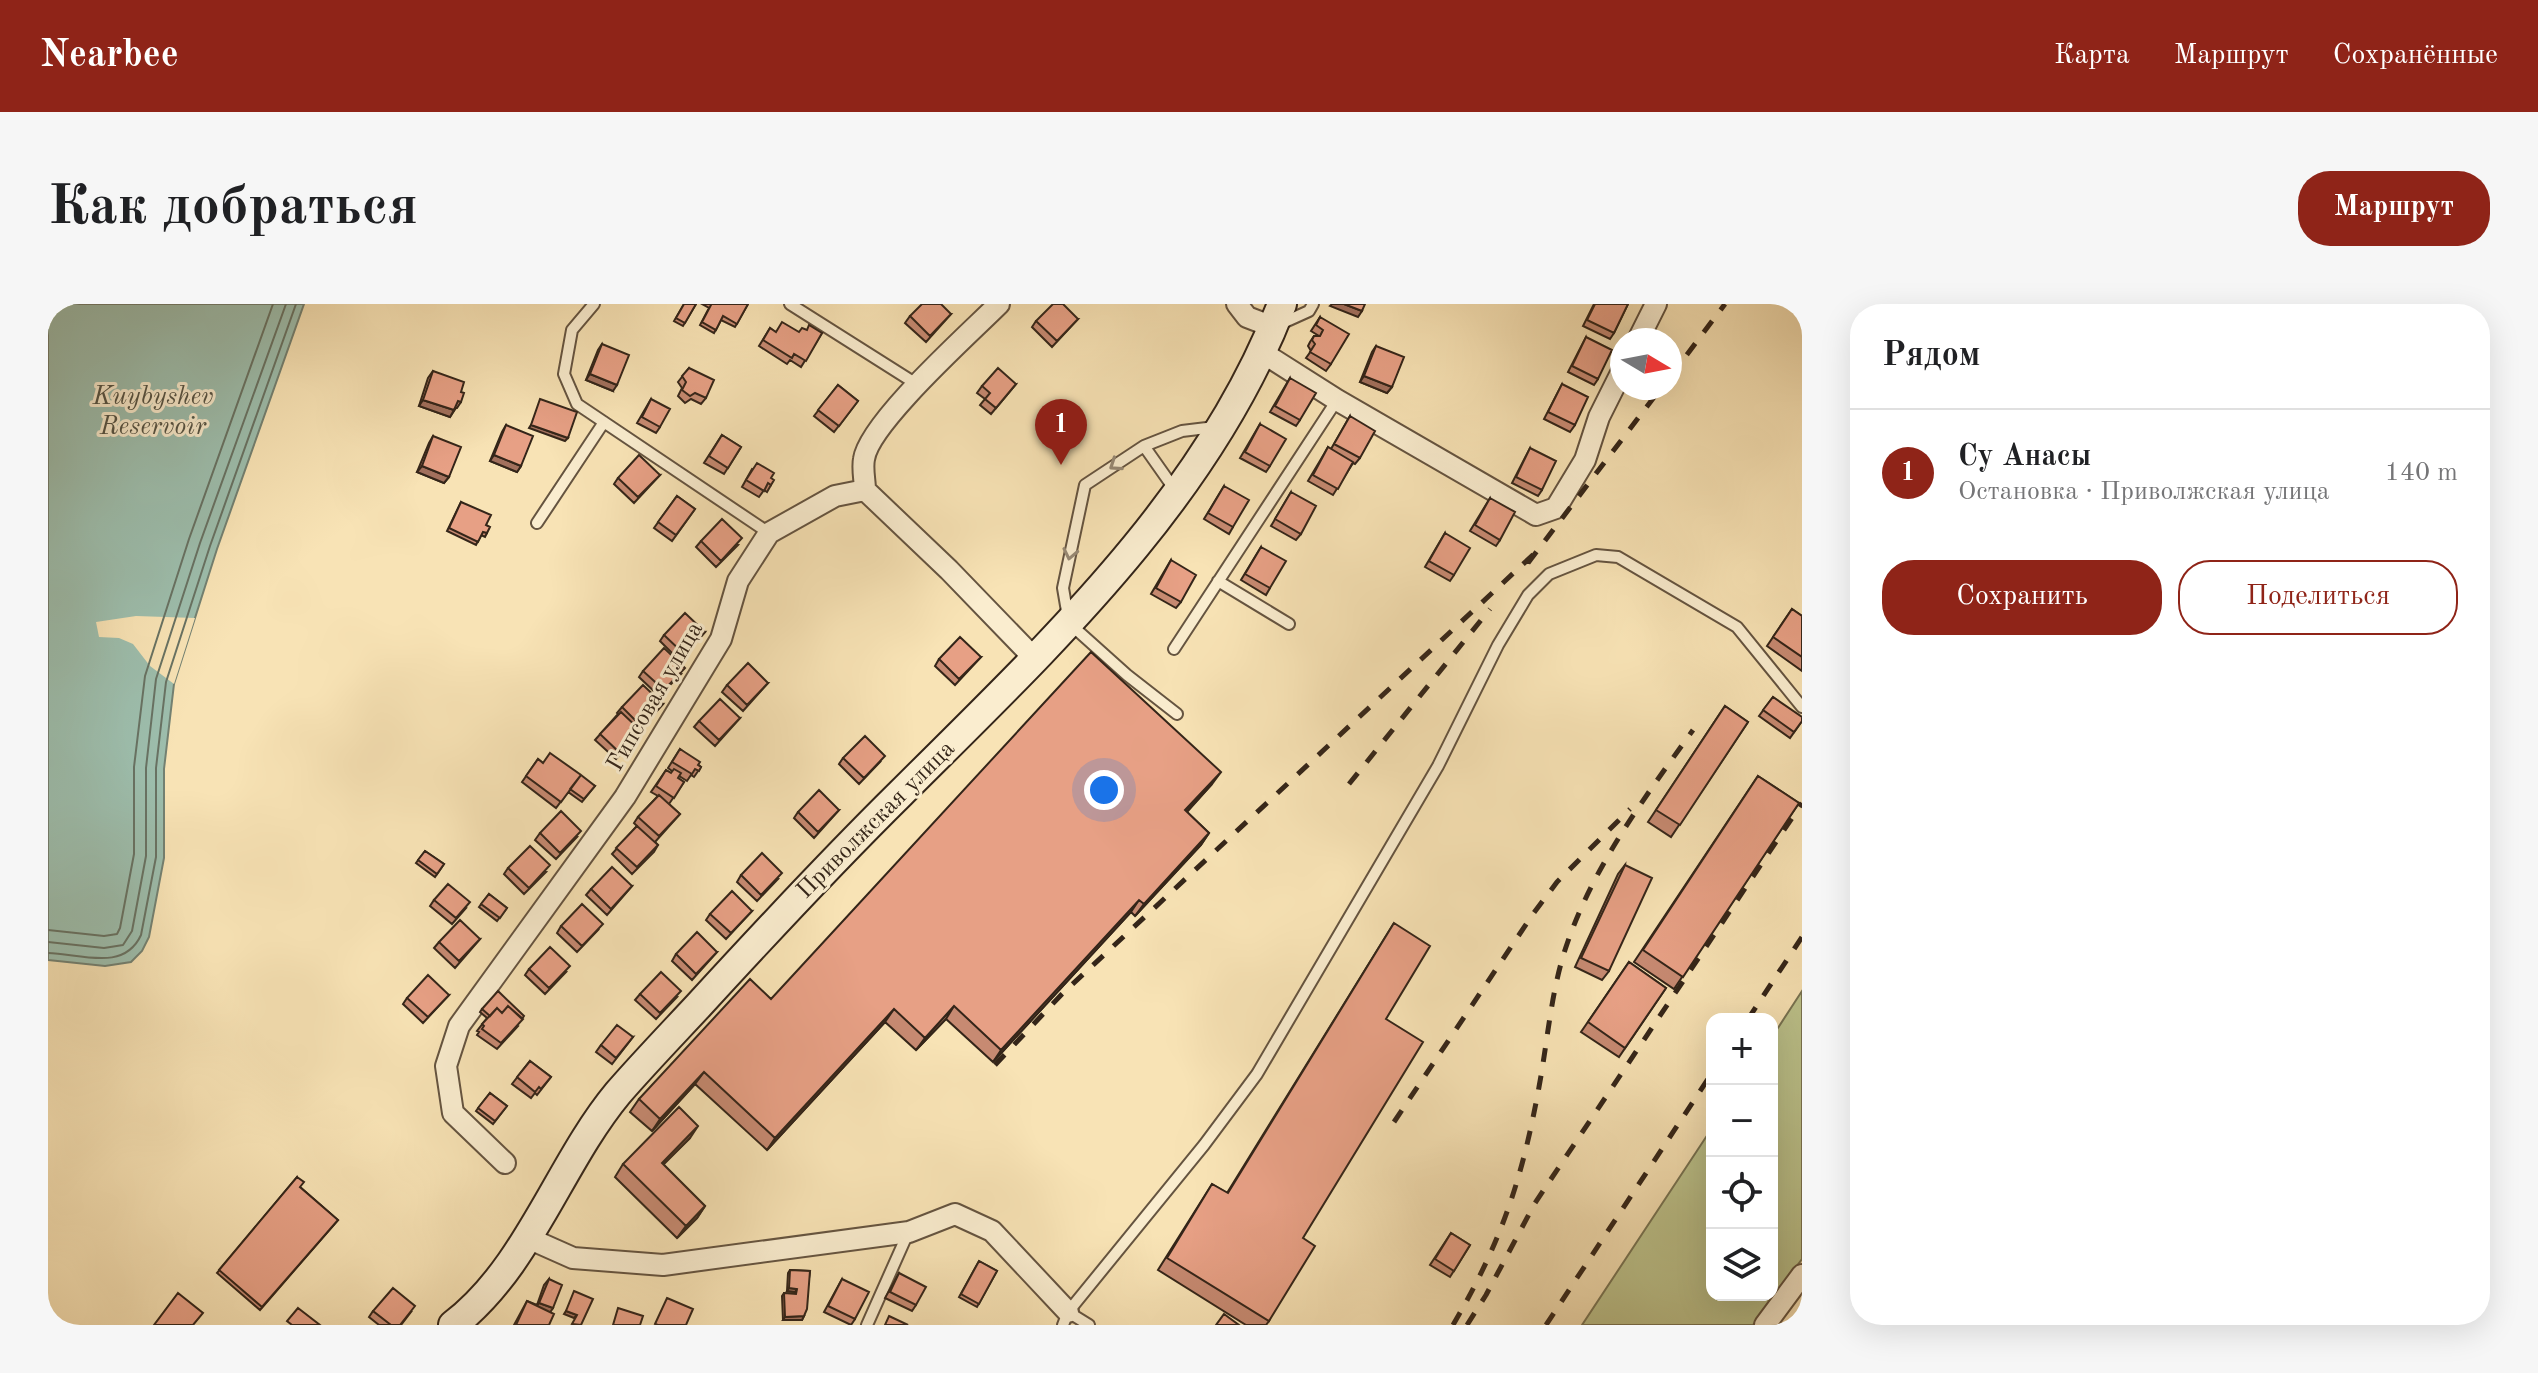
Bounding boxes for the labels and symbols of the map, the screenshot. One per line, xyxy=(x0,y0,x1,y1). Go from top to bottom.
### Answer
north arrow xyxy=(1610,328,1682,400)
water label: Kuybyshev Reservoir xyxy=(92,384,213,440)
pin: 1 xyxy=(1035,399,1087,465)
one-way arrow xyxy=(1109,456,1124,471)
one-way arrow xyxy=(1062,547,1079,560)
street label: Гипсовая улица xyxy=(603,618,708,776)
street label: Приволжская улица xyxy=(793,737,960,904)
your location xyxy=(1084,770,1124,810)

